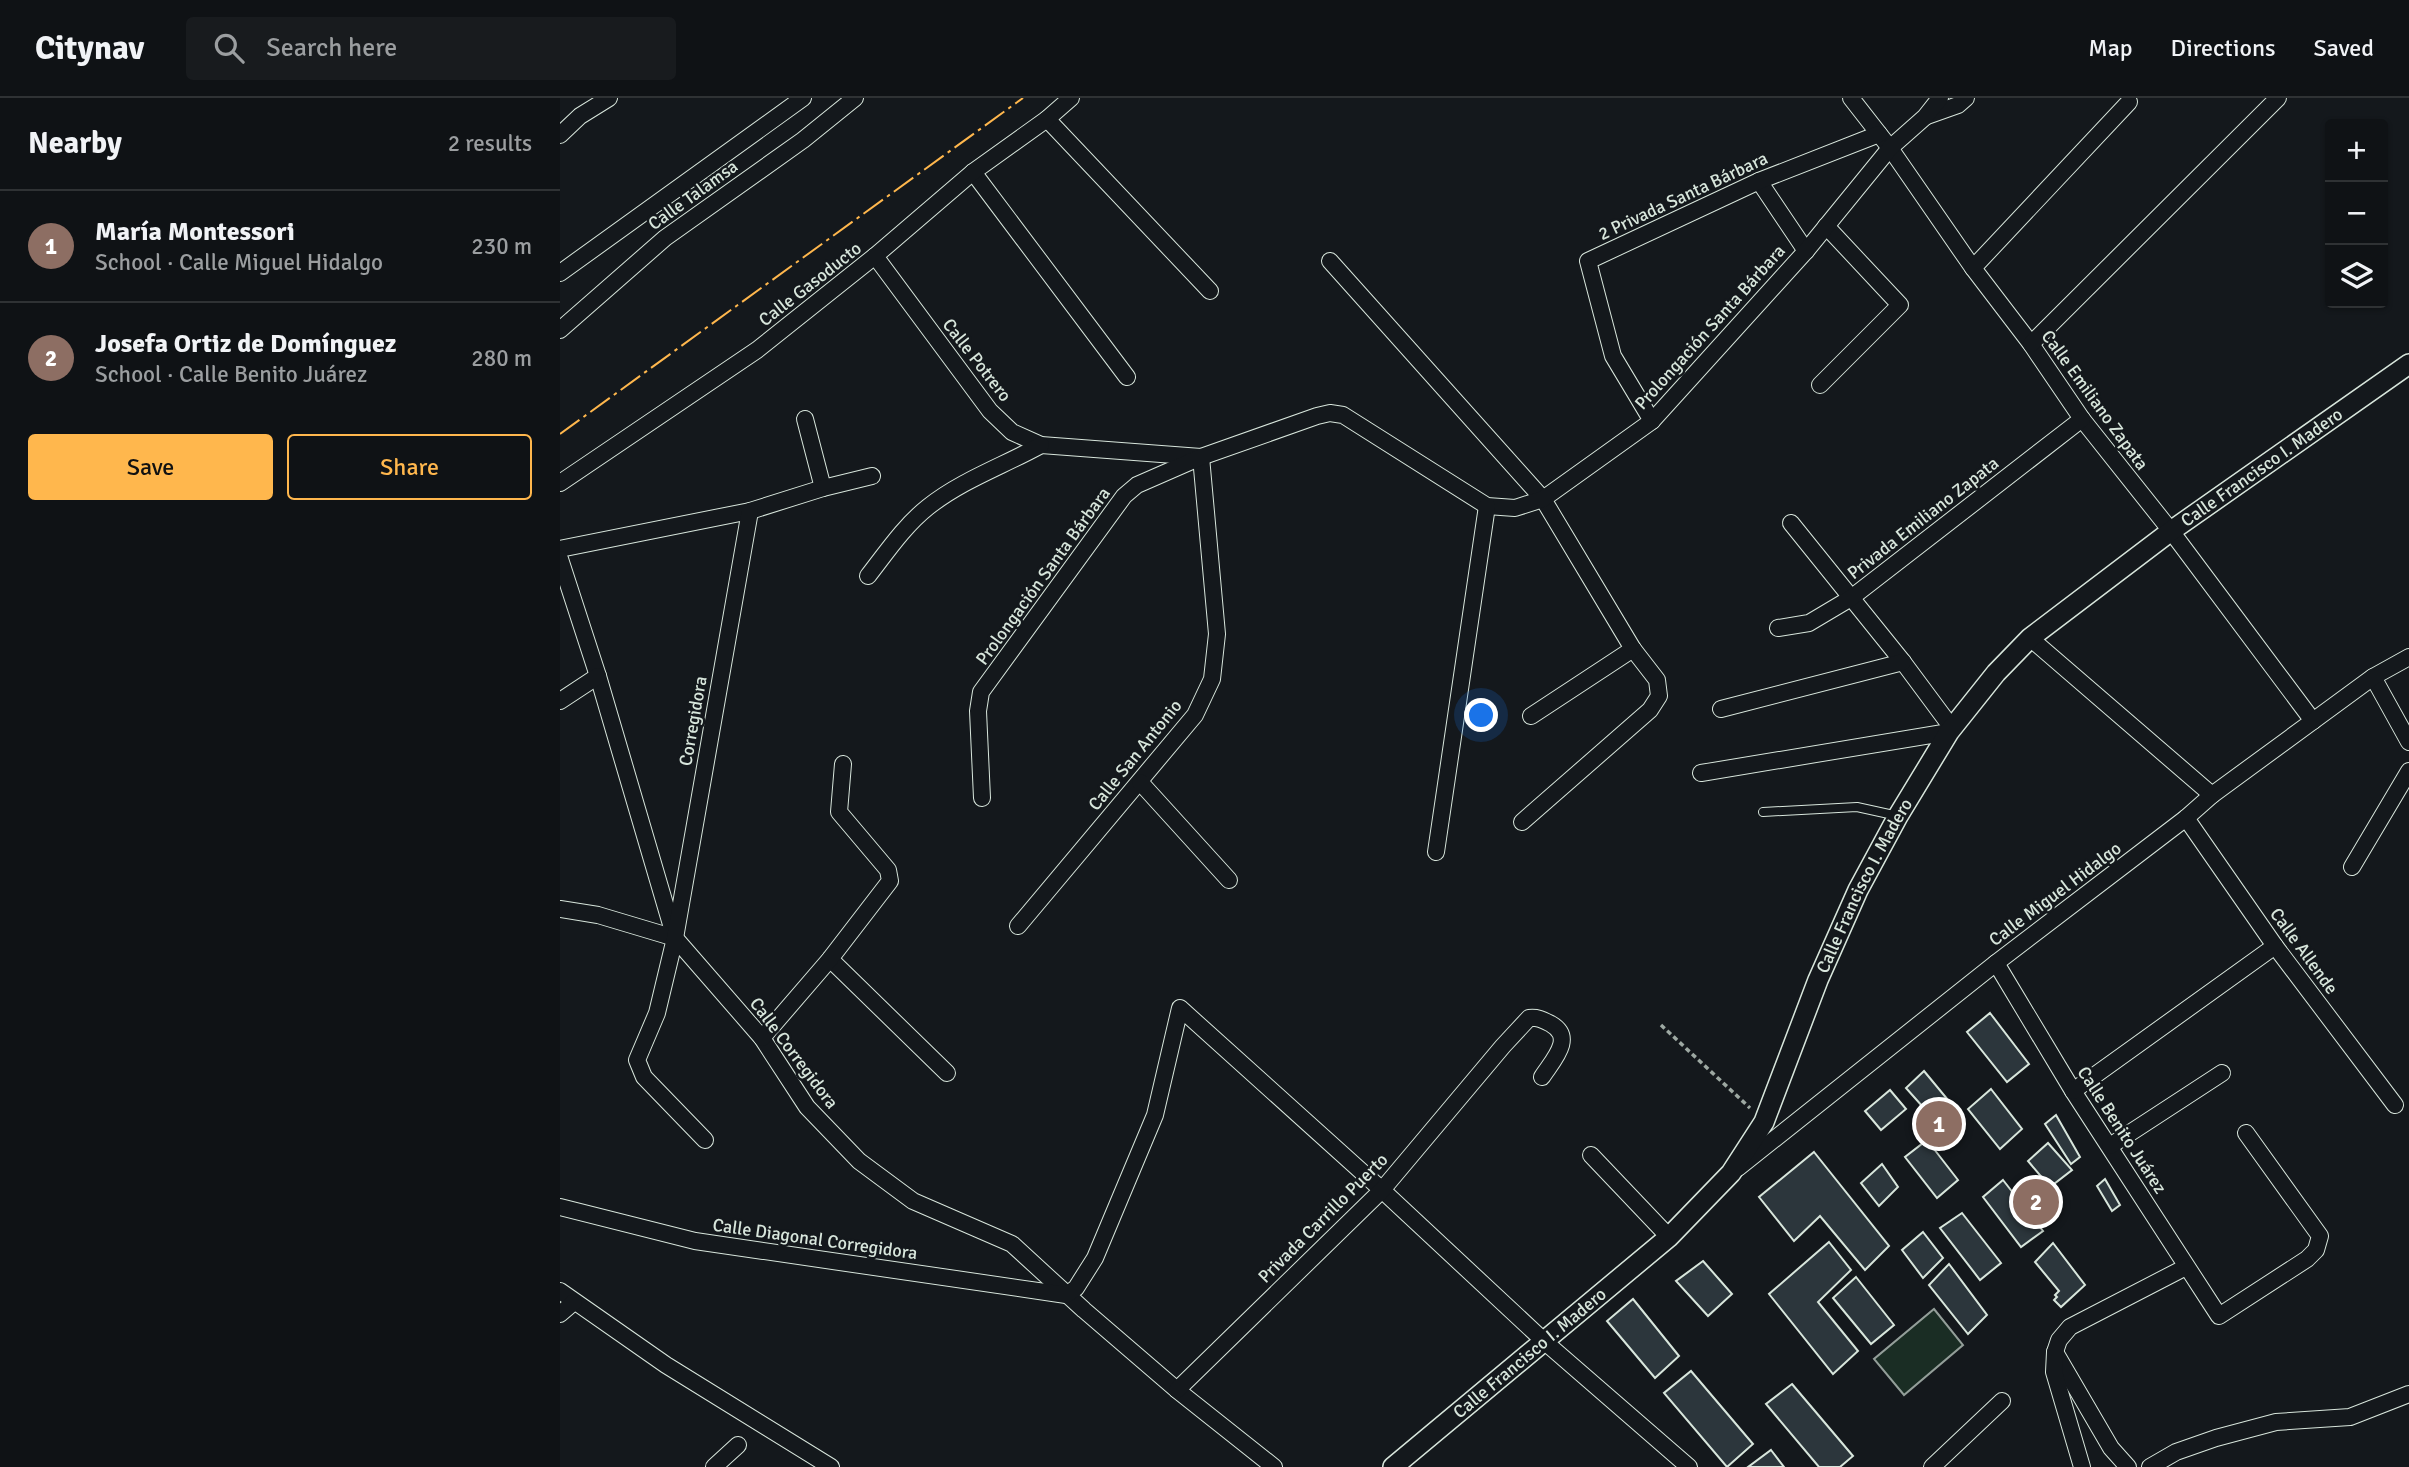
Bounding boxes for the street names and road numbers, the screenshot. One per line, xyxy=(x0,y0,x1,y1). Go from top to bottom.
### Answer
street label: 2 Privada Santa Bárbara xyxy=(1595,147,1771,245)
street label: Calle Talamsa xyxy=(644,155,742,235)
street label: Calle Gasoducto xyxy=(754,237,866,331)
street label: Prolongación Santa Bárbara xyxy=(1630,240,1790,414)
street label: Calle Potrero xyxy=(938,314,1016,406)
street label: Calle Emiliano Zapata xyxy=(2037,326,2153,474)
street label: Calle Francisco I. Madero xyxy=(2177,403,2347,532)
street label: Privada Emiliano Zapata xyxy=(1843,452,2003,584)
street label: Prolongación Santa Bárbara xyxy=(971,483,1115,669)
street label: Corregidora xyxy=(674,674,712,768)
street label: Calle San Antonio xyxy=(1084,695,1186,815)
street label: Calle Francisco I. Madero xyxy=(1811,794,1917,977)
street label: Calle Miguel Hidalgo xyxy=(1985,837,2125,951)
street label: Calle Allende xyxy=(2265,904,2343,998)
street label: Calle Corregidora xyxy=(745,993,843,1113)
street label: Calle Benito Juárez xyxy=(2073,1062,2171,1198)
street label: Privada Carrillo Puerto xyxy=(1254,1149,1392,1287)
street label: Calle Diagonal Corregidora xyxy=(711,1214,919,1264)
street label: Calle Francisco I. Madero xyxy=(1449,1283,1611,1423)

